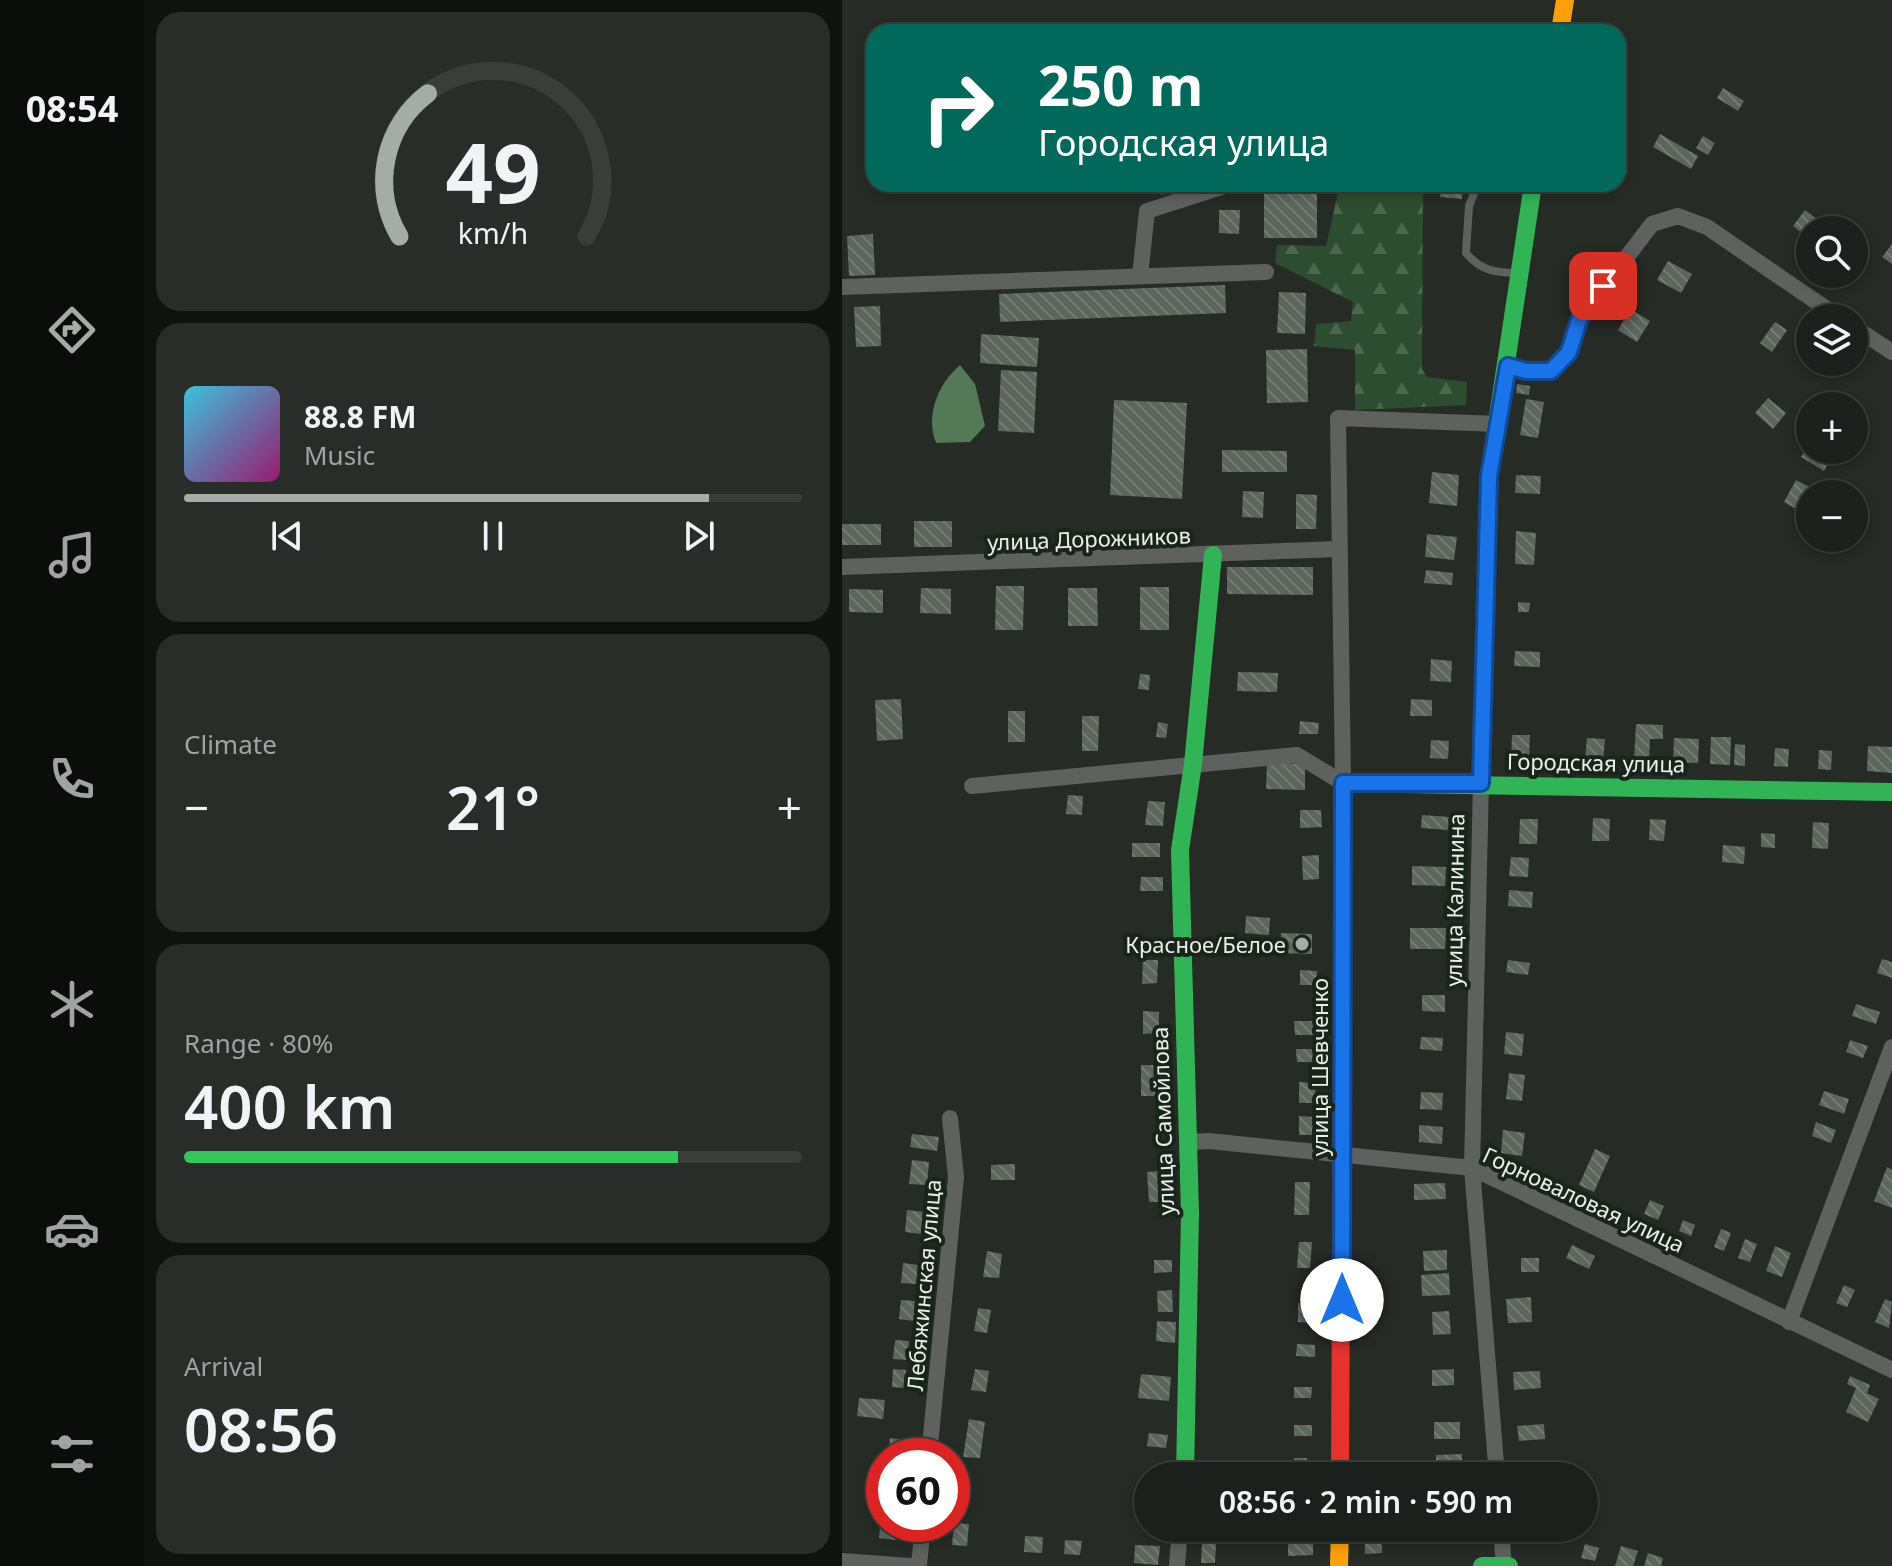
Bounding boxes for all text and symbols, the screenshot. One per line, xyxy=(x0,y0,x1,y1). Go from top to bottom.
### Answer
text: 250 m xyxy=(1038,46,1203,122)
icon: right xyxy=(906,56,1010,160)
text: 08:54 xyxy=(26,84,118,133)
text: 49 xyxy=(445,114,541,227)
text: Городская улица xyxy=(1038,118,1329,167)
text: km/h xyxy=(458,214,528,253)
map controls xyxy=(1796,216,1868,552)
button: search xyxy=(1796,216,1868,288)
pin xyxy=(1569,252,1637,320)
icon: arrive xyxy=(1581,264,1625,308)
icon: directions xyxy=(44,302,100,358)
button: layers xyxy=(1796,304,1868,376)
button: + xyxy=(1796,392,1868,464)
text: 88.8 FM xyxy=(304,396,416,437)
text: Music xyxy=(304,437,375,473)
button: − xyxy=(1796,480,1868,552)
icon: previous xyxy=(265,514,309,558)
icon: pause xyxy=(471,514,515,558)
icon: next xyxy=(677,514,721,558)
street label: улица Дорожников xyxy=(987,519,1191,557)
icon: music xyxy=(44,527,100,583)
text: Climate xyxy=(184,726,277,762)
street label: Городская улица xyxy=(1507,745,1685,779)
icon: phone xyxy=(44,751,100,807)
text: 21° xyxy=(446,766,540,848)
text: − xyxy=(184,777,209,837)
text: + xyxy=(777,777,802,837)
street label: улица Калинина xyxy=(1437,813,1471,987)
place label: Красное/Белое xyxy=(1125,929,1286,959)
marker: Красное/Белое xyxy=(1293,935,1311,953)
icon: climate xyxy=(44,976,100,1032)
street label: улица Шевченко xyxy=(1304,978,1334,1156)
text: Range · 80% xyxy=(184,1025,333,1061)
street label: улица Самойлова xyxy=(1144,1026,1180,1216)
text: 400 km xyxy=(184,1065,395,1147)
street label: Горноваловая улица xyxy=(1478,1139,1690,1259)
street label: Лебяжинская улица xyxy=(899,1178,947,1392)
icon: car xyxy=(44,1201,100,1257)
position arrow xyxy=(1300,1258,1384,1342)
text: Arrival xyxy=(184,1348,263,1384)
text: 08:56 xyxy=(184,1388,338,1470)
icon: filters xyxy=(44,1426,100,1482)
speed limit sign: 60 xyxy=(866,1438,970,1542)
text: 08:56 · 2 min · 590 m xyxy=(1219,1481,1513,1522)

